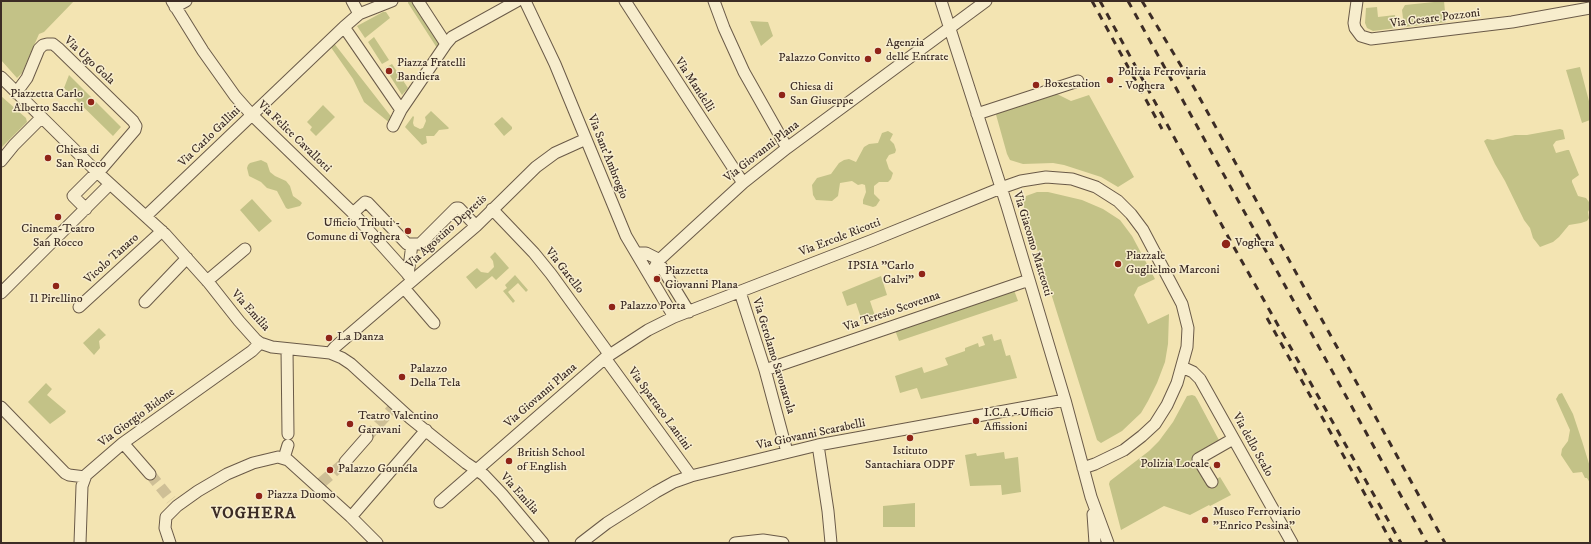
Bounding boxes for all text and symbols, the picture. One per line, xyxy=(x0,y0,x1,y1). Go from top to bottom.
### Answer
street label: Via Cesare Pozzoni xyxy=(1389,6,1481,32)
street label: Via Ugo Gola xyxy=(61,34,117,88)
place label: Agenzia delle Entrate xyxy=(886,37,949,65)
marker: Agenzia delle Entrate xyxy=(873,46,883,56)
place label: Palazzo Convitto xyxy=(779,52,860,66)
marker: Palazzo Convitto xyxy=(863,54,873,64)
street label: Via Mandelli xyxy=(671,55,717,115)
place label: Piazza Fratelli Bandiera xyxy=(397,57,466,85)
marker: Piazza Fratelli Bandiera xyxy=(384,66,394,76)
place label: Polizia Ferroviaria - Voghera xyxy=(1118,66,1206,94)
marker: Polizia Ferroviaria - Voghera xyxy=(1105,75,1115,85)
place label: Boxestation xyxy=(1044,78,1100,92)
marker: Boxestation xyxy=(1031,80,1041,90)
place label: Chiesa di San Giuseppe xyxy=(790,81,853,109)
place label: Piazzetta Carlo Alberto Sacchi xyxy=(10,88,83,116)
marker: Chiesa di San Giuseppe xyxy=(777,90,787,100)
marker: Piazzetta Carlo Alberto Sacchi xyxy=(86,97,96,107)
street label: Via Felice Cavallotti xyxy=(254,98,334,176)
street label: Via Carlo Gallini xyxy=(176,104,244,170)
street label: Via Sant'Ambrogio xyxy=(584,113,630,201)
street label: Via Giovanni Plana xyxy=(722,118,802,186)
place label: Chiesa di San Rocco xyxy=(56,144,106,172)
marker: Chiesa di San Rocco xyxy=(43,153,53,163)
street label: Via Giacomo Matteotti xyxy=(1009,190,1055,298)
street label: Via Agostino Depretis xyxy=(404,192,490,272)
marker: Cinema-Teatro San Rocco xyxy=(53,212,63,222)
street label: Via Ercole Ricotti xyxy=(797,216,883,260)
place label: Ufficio Tributi - Comune di Voghera xyxy=(307,217,400,245)
place label: Cinema-Teatro San Rocco xyxy=(21,223,95,251)
marker: Ufficio Tributi - Comune di Voghera xyxy=(403,226,413,236)
street label: Vicolo Tanaro xyxy=(82,231,142,287)
place label: Voghera xyxy=(1235,237,1274,251)
marker: Voghera xyxy=(1220,238,1232,250)
street label: Via Garello xyxy=(542,245,586,297)
place label: Piazzale Guglielmo Marconi xyxy=(1126,250,1220,278)
marker: Piazzale Guglielmo Marconi xyxy=(1113,259,1123,269)
place label: IPSIA "Carlo Calvi" xyxy=(848,260,914,288)
place label: Piazzetta Giovanni Plana xyxy=(665,265,738,293)
marker: IPSIA "Carlo Calvi" xyxy=(917,269,927,279)
marker: Piazzetta Giovanni Plana xyxy=(652,274,662,284)
marker: Il Pirellino xyxy=(51,281,61,291)
street label: Via Emilia xyxy=(228,287,272,335)
street label: Via Teresio Scovenna xyxy=(842,289,942,335)
place label: Il Pirellino xyxy=(30,293,82,307)
street label: Via Gerolamo Savonarola xyxy=(748,296,798,416)
place label: Palazzo Porta xyxy=(620,300,686,314)
marker: Palazzo Porta xyxy=(607,302,617,312)
place label: La Danza xyxy=(337,331,384,345)
marker: La Danza xyxy=(324,333,334,343)
street label: Via Giovanni Plana xyxy=(502,361,580,431)
place label: Palazzo Della Tela xyxy=(410,363,460,391)
street label: Via Spartaco Lantini xyxy=(624,365,694,453)
marker: Palazzo Della Tela xyxy=(397,372,407,382)
street label: Via Giorgio Bidone xyxy=(96,385,178,451)
place label: I.C.A - Ufficio Affissioni xyxy=(984,407,1053,435)
place label: Teatro Valentino Garavani xyxy=(358,410,438,438)
street label: Via dello Scalo xyxy=(1229,411,1275,479)
street label: Via Giovanni Scarabelli xyxy=(755,416,867,454)
marker: I.C.A - Ufficio Affissioni xyxy=(971,416,981,426)
marker: Teatro Valentino Garavani xyxy=(345,419,355,429)
marker: Istituto Santachiara ODPF xyxy=(905,433,915,443)
place label: Istituto Santachiara ODPF xyxy=(865,445,955,473)
place label: British School of English xyxy=(517,447,585,475)
marker: British School of English xyxy=(504,456,514,466)
place label: Polizia Locale xyxy=(1141,458,1209,472)
marker: Polizia Locale xyxy=(1212,460,1222,470)
place label: Palazzo Gounéla xyxy=(338,463,418,477)
marker: Palazzo Gounéla xyxy=(325,465,335,475)
street label: Via Emilia xyxy=(497,470,541,518)
place label: Piazza Duomo xyxy=(267,489,336,503)
marker: Piazza Duomo xyxy=(254,491,264,501)
district label: VOGHERA xyxy=(212,505,296,525)
place label: Museo Ferroviario "Enrico Pessina" xyxy=(1213,506,1301,534)
marker: Museo Ferroviario "Enrico Pessina" xyxy=(1200,515,1210,525)

